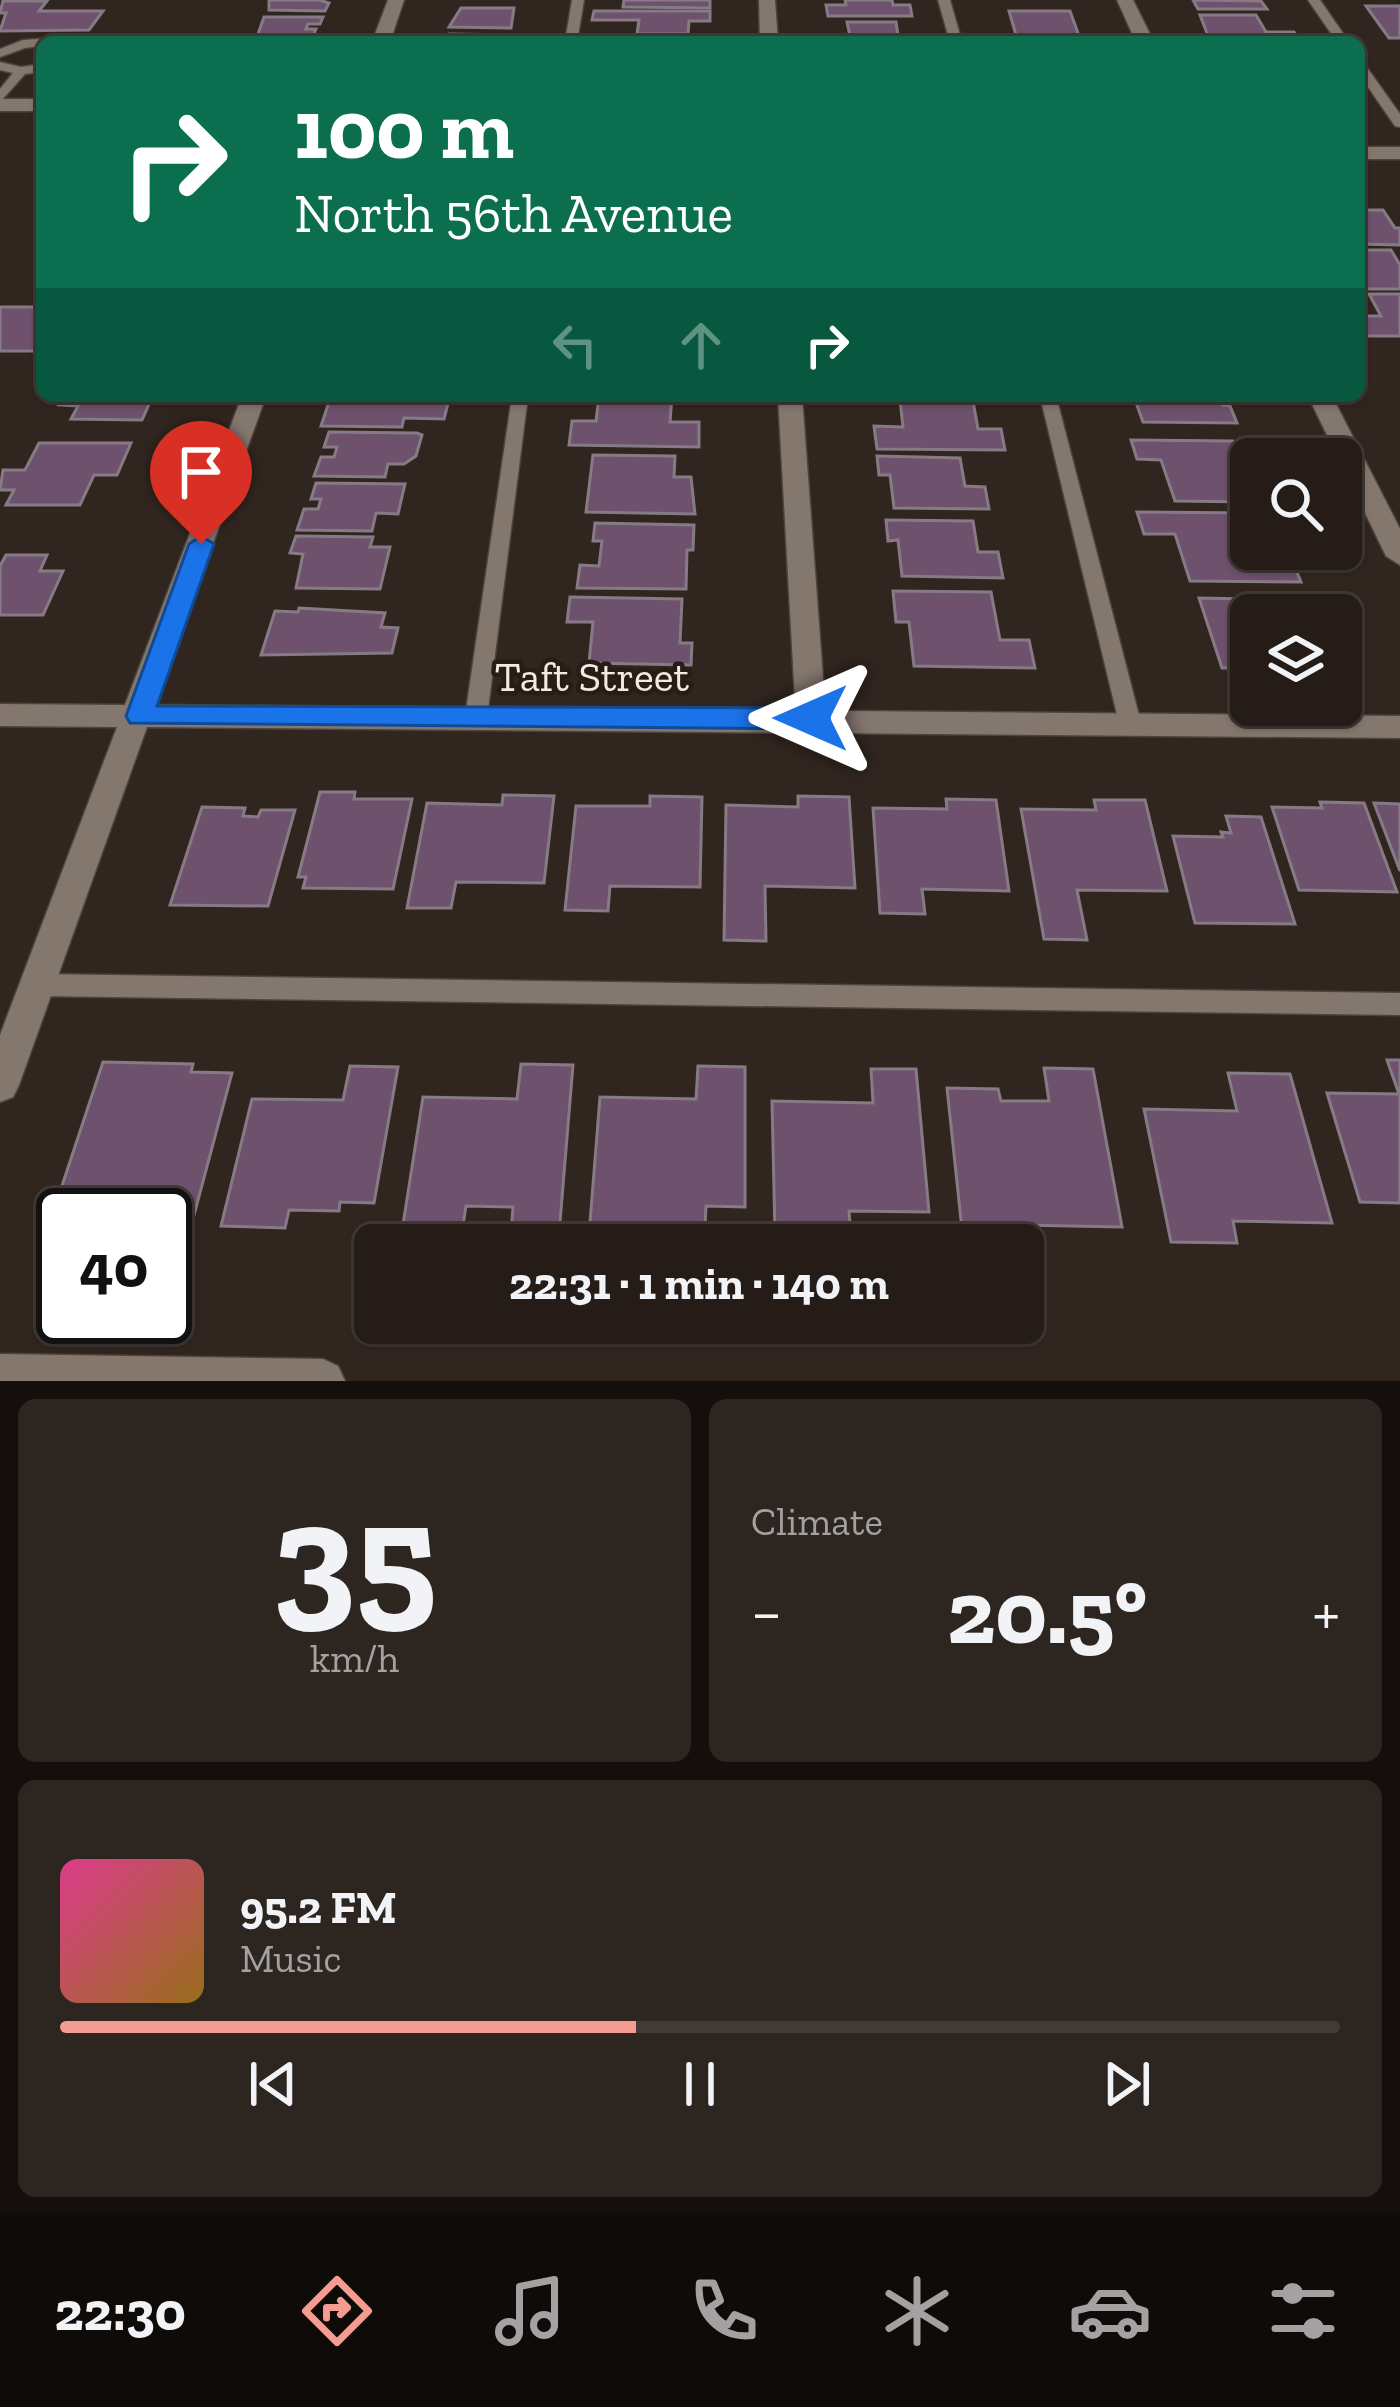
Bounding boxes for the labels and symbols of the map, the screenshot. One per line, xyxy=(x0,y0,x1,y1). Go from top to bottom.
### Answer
pin xyxy=(150,421,252,544)
street label: Taft Street xyxy=(495,651,690,702)
position arrow xyxy=(748,655,874,781)
speed limit sign: 40 xyxy=(36,1188,192,1344)

